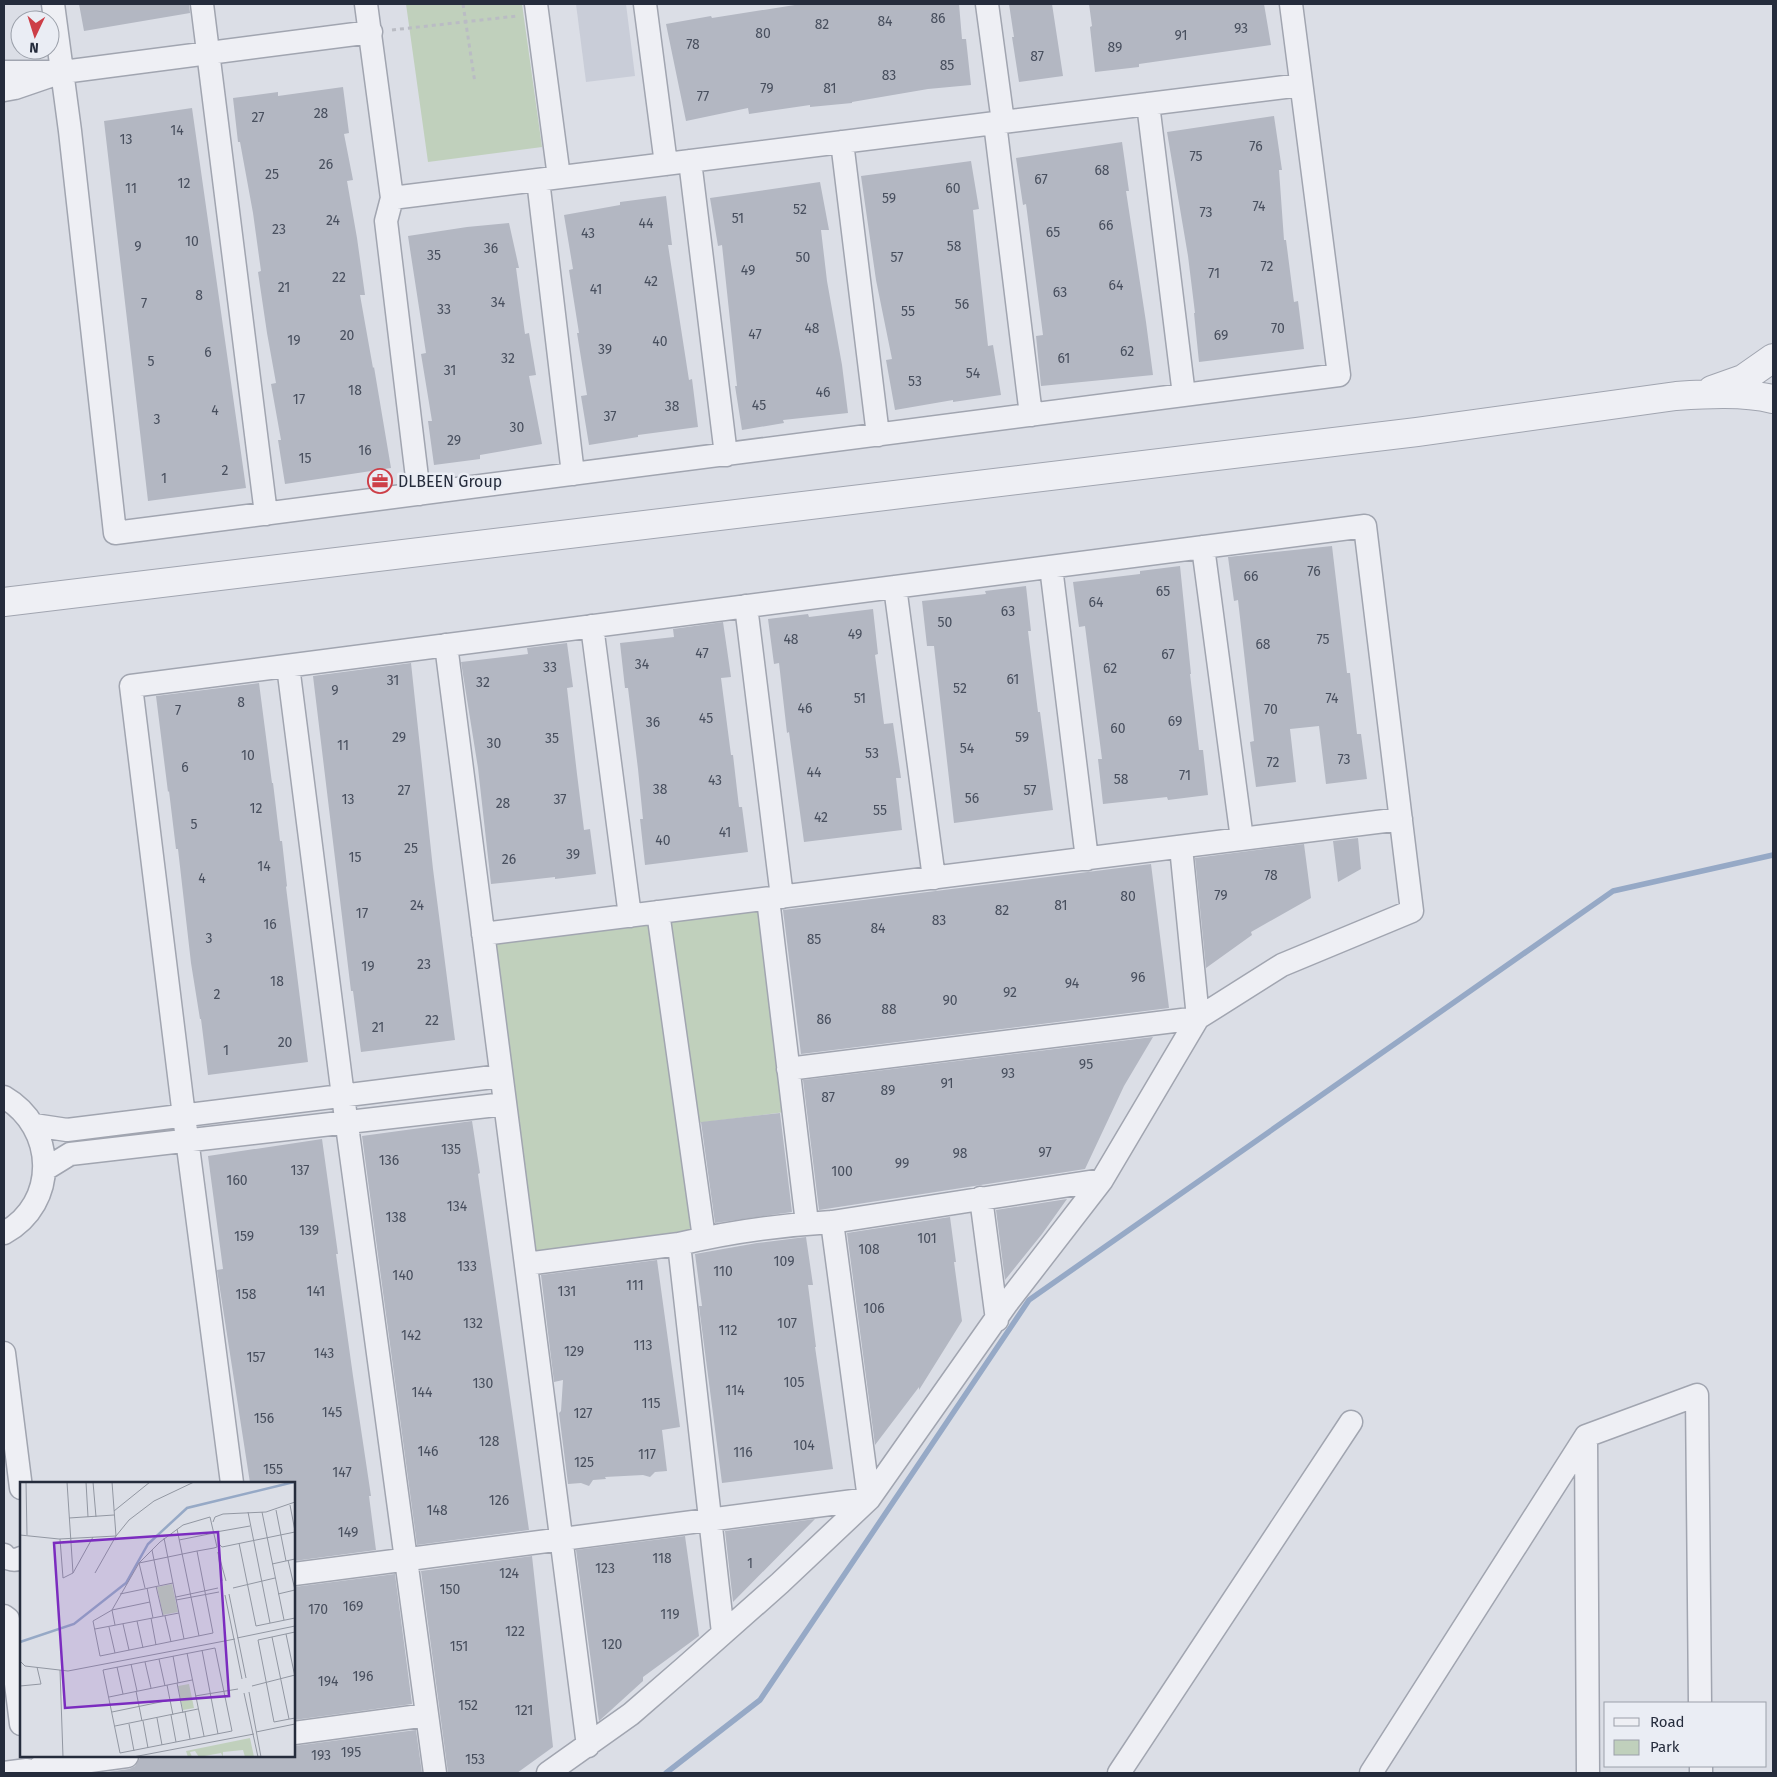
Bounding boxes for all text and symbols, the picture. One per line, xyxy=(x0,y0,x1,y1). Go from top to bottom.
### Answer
north arrow xyxy=(10,10,60,60)
house number: 86 xyxy=(930,10,946,27)
house number: 84 xyxy=(877,13,893,30)
house number: 82 xyxy=(815,16,829,33)
house number: 93 xyxy=(1234,20,1248,37)
house number: 80 xyxy=(755,25,771,42)
house number: 91 xyxy=(1174,27,1188,44)
house number: 78 xyxy=(686,36,700,53)
text: N xyxy=(29,39,39,56)
house number: 89 xyxy=(1108,39,1122,56)
house number: 87 xyxy=(1030,48,1044,65)
house number: 85 xyxy=(940,57,954,74)
house number: 83 xyxy=(882,67,896,84)
house number: 79 xyxy=(760,80,774,97)
house number: 81 xyxy=(823,80,837,97)
house number: 77 xyxy=(697,88,709,105)
house number: 28 xyxy=(314,105,329,122)
house number: 27 xyxy=(251,109,265,126)
house number: 14 xyxy=(170,122,184,139)
house number: 13 xyxy=(119,131,133,148)
house number: 76 xyxy=(1249,138,1263,155)
house number: 75 xyxy=(1189,148,1203,165)
house number: 26 xyxy=(319,156,333,173)
house number: 68 xyxy=(1094,162,1110,179)
house number: 25 xyxy=(265,166,279,183)
house number: 67 xyxy=(1034,171,1048,188)
house number: 12 xyxy=(178,175,191,192)
house number: 11 xyxy=(125,180,137,197)
house number: 60 xyxy=(945,180,961,197)
house number: 59 xyxy=(882,190,896,207)
house number: 74 xyxy=(1252,198,1266,215)
house number: 52 xyxy=(793,201,807,218)
house number: 73 xyxy=(1199,204,1213,221)
house number: 51 xyxy=(732,210,744,227)
house number: 24 xyxy=(326,212,341,229)
house number: 44 xyxy=(639,215,654,232)
house number: 66 xyxy=(1099,217,1113,234)
house number: 23 xyxy=(272,221,286,238)
house number: 65 xyxy=(1046,224,1060,241)
house number: 43 xyxy=(581,225,595,242)
house number: 10 xyxy=(185,233,199,250)
house number: 9 xyxy=(134,238,142,255)
house number: 58 xyxy=(947,238,962,255)
house number: 36 xyxy=(484,240,498,257)
house number: 35 xyxy=(427,247,441,264)
house number: 50 xyxy=(796,249,811,266)
house number: 57 xyxy=(891,249,903,266)
house number: 72 xyxy=(1261,258,1274,275)
house number: 49 xyxy=(741,262,755,279)
house number: 71 xyxy=(1208,265,1220,282)
house number: 22 xyxy=(332,269,346,286)
house number: 42 xyxy=(644,273,658,290)
house number: 64 xyxy=(1109,277,1124,294)
house number: 21 xyxy=(278,279,290,296)
house number: 41 xyxy=(590,281,602,298)
house number: 63 xyxy=(1053,284,1067,301)
house number: 8 xyxy=(195,287,203,304)
house number: 34 xyxy=(491,294,506,311)
house number: 7 xyxy=(141,295,147,312)
house number: 56 xyxy=(955,296,969,313)
house number: 33 xyxy=(437,301,451,318)
house number: 55 xyxy=(901,303,915,320)
house number: 48 xyxy=(804,320,820,337)
house number: 70 xyxy=(1271,320,1285,337)
house number: 47 xyxy=(748,326,762,343)
house number: 20 xyxy=(340,327,355,344)
house number: 69 xyxy=(1214,327,1228,344)
house number: 19 xyxy=(287,332,301,349)
house number: 40 xyxy=(652,333,668,350)
house number: 39 xyxy=(598,341,612,358)
house number: 62 xyxy=(1120,343,1134,360)
house number: 6 xyxy=(204,344,212,361)
house number: 32 xyxy=(501,350,515,367)
house number: 61 xyxy=(1058,350,1070,367)
house number: 5 xyxy=(147,353,155,370)
house number: 31 xyxy=(444,362,456,379)
house number: 54 xyxy=(966,365,981,382)
house number: 53 xyxy=(908,373,922,390)
house number: 18 xyxy=(348,382,362,399)
house number: 46 xyxy=(816,384,830,401)
house number: 17 xyxy=(293,391,305,408)
house number: 45 xyxy=(752,397,766,414)
house number: 38 xyxy=(665,398,680,415)
house number: 4 xyxy=(211,402,219,419)
house number: 37 xyxy=(603,408,617,425)
house number: 3 xyxy=(154,411,161,428)
house number: 30 xyxy=(510,419,525,436)
house number: 29 xyxy=(447,432,461,449)
house number: 16 xyxy=(358,442,372,459)
house number: 15 xyxy=(298,450,312,467)
house number: 2 xyxy=(222,462,229,479)
office icon: DLBEEN Group xyxy=(367,468,393,494)
house number: 1 xyxy=(161,470,167,487)
place label: DLBEEN Group xyxy=(398,472,502,491)
house number: 76 xyxy=(1307,563,1321,580)
house number: 66 xyxy=(1244,568,1258,585)
house number: 65 xyxy=(1156,583,1170,600)
house number: 64 xyxy=(1089,594,1104,611)
house number: 63 xyxy=(1001,603,1015,620)
house number: 50 xyxy=(938,614,953,631)
house number: 49 xyxy=(848,626,862,643)
house number: 48 xyxy=(783,631,799,648)
house number: 75 xyxy=(1316,631,1330,648)
house number: 68 xyxy=(1255,636,1271,653)
house number: 47 xyxy=(695,645,709,662)
house number: 67 xyxy=(1161,646,1175,663)
house number: 34 xyxy=(635,656,650,673)
house number: 33 xyxy=(543,659,557,676)
house number: 62 xyxy=(1103,660,1117,677)
house number: 61 xyxy=(1007,671,1019,688)
house number: 31 xyxy=(387,672,399,689)
house number: 32 xyxy=(476,674,490,691)
house number: 52 xyxy=(953,680,967,697)
house number: 9 xyxy=(331,682,339,699)
house number: 51 xyxy=(854,690,866,707)
house number: 74 xyxy=(1325,690,1339,707)
house number: 8 xyxy=(237,694,245,711)
house number: 46 xyxy=(798,700,812,717)
house number: 70 xyxy=(1264,701,1278,718)
house number: 7 xyxy=(175,702,181,719)
house number: 45 xyxy=(699,710,713,727)
house number: 69 xyxy=(1168,713,1182,730)
house number: 36 xyxy=(646,714,660,731)
house number: 60 xyxy=(1110,720,1126,737)
house number: 29 xyxy=(392,729,406,746)
house number: 59 xyxy=(1015,729,1029,746)
house number: 35 xyxy=(545,730,559,747)
house number: 30 xyxy=(487,735,502,752)
house number: 11 xyxy=(337,737,349,754)
house number: 54 xyxy=(960,740,975,757)
house number: 53 xyxy=(865,745,879,762)
house number: 10 xyxy=(241,747,255,764)
house number: 73 xyxy=(1337,751,1351,768)
house number: 72 xyxy=(1267,754,1280,771)
house number: 6 xyxy=(181,759,189,776)
house number: 44 xyxy=(807,764,822,781)
house number: 71 xyxy=(1179,767,1191,784)
house number: 58 xyxy=(1114,771,1129,788)
house number: 43 xyxy=(708,772,722,789)
house number: 38 xyxy=(653,781,668,798)
house number: 27 xyxy=(397,782,411,799)
house number: 57 xyxy=(1024,782,1036,799)
house number: 56 xyxy=(965,790,979,807)
house number: 13 xyxy=(341,791,355,808)
house number: 37 xyxy=(553,791,567,808)
house number: 28 xyxy=(496,795,511,812)
house number: 12 xyxy=(250,800,263,817)
house number: 55 xyxy=(873,802,887,819)
house number: 42 xyxy=(814,809,828,826)
house number: 5 xyxy=(190,816,198,833)
house number: 41 xyxy=(719,824,731,841)
house number: 40 xyxy=(655,832,671,849)
house number: 25 xyxy=(404,840,418,857)
house number: 39 xyxy=(566,846,580,863)
house number: 15 xyxy=(348,849,362,866)
house number: 26 xyxy=(502,851,516,868)
house number: 14 xyxy=(257,858,271,875)
house number: 78 xyxy=(1264,867,1278,884)
house number: 4 xyxy=(198,870,206,887)
house number: 79 xyxy=(1214,887,1228,904)
house number: 80 xyxy=(1120,888,1136,905)
house number: 24 xyxy=(410,897,425,914)
house number: 81 xyxy=(1054,897,1068,914)
house number: 82 xyxy=(995,902,1009,919)
house number: 17 xyxy=(356,905,368,922)
house number: 83 xyxy=(932,912,946,929)
house number: 16 xyxy=(263,916,277,933)
house number: 84 xyxy=(870,920,886,937)
house number: 3 xyxy=(206,930,213,947)
house number: 85 xyxy=(807,931,821,948)
house number: 23 xyxy=(417,956,431,973)
house number: 19 xyxy=(361,958,375,975)
house number: 96 xyxy=(1131,969,1145,986)
house number: 18 xyxy=(270,973,284,990)
house number: 94 xyxy=(1065,975,1080,992)
house number: 92 xyxy=(1003,984,1017,1001)
house number: 2 xyxy=(214,986,221,1003)
house number: 90 xyxy=(942,992,958,1009)
house number: 88 xyxy=(881,1001,897,1018)
house number: 86 xyxy=(816,1011,832,1028)
house number: 22 xyxy=(425,1012,439,1029)
house number: 21 xyxy=(372,1019,384,1036)
house number: 20 xyxy=(278,1034,293,1051)
house number: 1 xyxy=(223,1042,229,1059)
house number: 95 xyxy=(1079,1056,1093,1073)
house number: 93 xyxy=(1001,1065,1015,1082)
house number: 91 xyxy=(940,1075,954,1092)
house number: 89 xyxy=(881,1082,895,1099)
house number: 87 xyxy=(821,1089,835,1106)
house number: 135 xyxy=(441,1141,461,1158)
house number: 97 xyxy=(1038,1144,1052,1161)
house number: 98 xyxy=(952,1145,968,1162)
house number: 136 xyxy=(379,1152,399,1169)
house number: 99 xyxy=(895,1155,909,1172)
house number: 137 xyxy=(290,1162,310,1179)
house number: 100 xyxy=(831,1163,853,1180)
house number: 160 xyxy=(226,1172,248,1189)
house number: 134 xyxy=(447,1198,468,1215)
house number: 138 xyxy=(386,1209,407,1226)
house number: 139 xyxy=(299,1222,319,1239)
house number: 159 xyxy=(234,1228,254,1245)
house number: 101 xyxy=(917,1230,937,1247)
house number: 108 xyxy=(858,1241,880,1258)
house number: 109 xyxy=(773,1253,795,1270)
house number: 133 xyxy=(457,1258,477,1275)
house number: 110 xyxy=(713,1263,733,1280)
house number: 140 xyxy=(392,1267,414,1284)
house number: 111 xyxy=(626,1277,644,1294)
house number: 141 xyxy=(307,1283,325,1300)
house number: 131 xyxy=(558,1283,576,1300)
house number: 158 xyxy=(236,1286,257,1303)
house number: 106 xyxy=(863,1300,885,1317)
house number: 132 xyxy=(463,1315,483,1332)
house number: 107 xyxy=(777,1315,797,1332)
house number: 112 xyxy=(719,1322,737,1339)
house number: 142 xyxy=(401,1327,421,1344)
house number: 113 xyxy=(634,1337,652,1354)
house number: 129 xyxy=(564,1343,584,1360)
house number: 143 xyxy=(314,1345,334,1362)
house number: 157 xyxy=(247,1349,265,1366)
house number: 105 xyxy=(784,1374,804,1391)
house number: 130 xyxy=(473,1375,494,1392)
house number: 114 xyxy=(725,1382,745,1399)
house number: 144 xyxy=(412,1384,433,1401)
house number: 115 xyxy=(642,1395,660,1412)
house number: 145 xyxy=(322,1404,342,1421)
house number: 127 xyxy=(573,1405,593,1422)
house number: 156 xyxy=(254,1410,274,1427)
house number: 128 xyxy=(479,1433,500,1450)
house number: 104 xyxy=(793,1437,815,1454)
house number: 146 xyxy=(418,1443,438,1460)
house number: 116 xyxy=(733,1444,753,1461)
house number: 117 xyxy=(638,1446,656,1463)
house number: 125 xyxy=(574,1454,594,1471)
house number: 155 xyxy=(263,1461,283,1478)
house number: 147 xyxy=(332,1464,352,1481)
inset map xyxy=(20,1482,295,1757)
house number: 126 xyxy=(489,1492,509,1509)
house number: 148 xyxy=(426,1502,448,1519)
house number: 149 xyxy=(338,1524,358,1541)
house number: 118 xyxy=(652,1550,672,1567)
house number: 1 xyxy=(747,1555,753,1572)
house number: 123 xyxy=(595,1560,615,1577)
house number: 124 xyxy=(499,1565,520,1582)
house number: 150 xyxy=(440,1581,461,1598)
house number: 169 xyxy=(343,1598,363,1615)
house number: 170 xyxy=(308,1601,328,1618)
house number: 119 xyxy=(660,1606,680,1623)
house number: 122 xyxy=(505,1623,525,1640)
house number: 120 xyxy=(602,1636,623,1653)
house number: 151 xyxy=(450,1638,468,1655)
house number: 196 xyxy=(353,1668,373,1685)
house number: 194 xyxy=(318,1673,339,1690)
house number: 152 xyxy=(458,1697,478,1714)
house number: 121 xyxy=(515,1702,533,1719)
legend xyxy=(1604,1702,1767,1767)
text: Road xyxy=(1650,1713,1685,1731)
text: Park xyxy=(1650,1738,1680,1756)
house number: 195 xyxy=(341,1744,361,1761)
house number: 193 xyxy=(311,1747,331,1764)
house number: 153 xyxy=(465,1751,485,1768)

